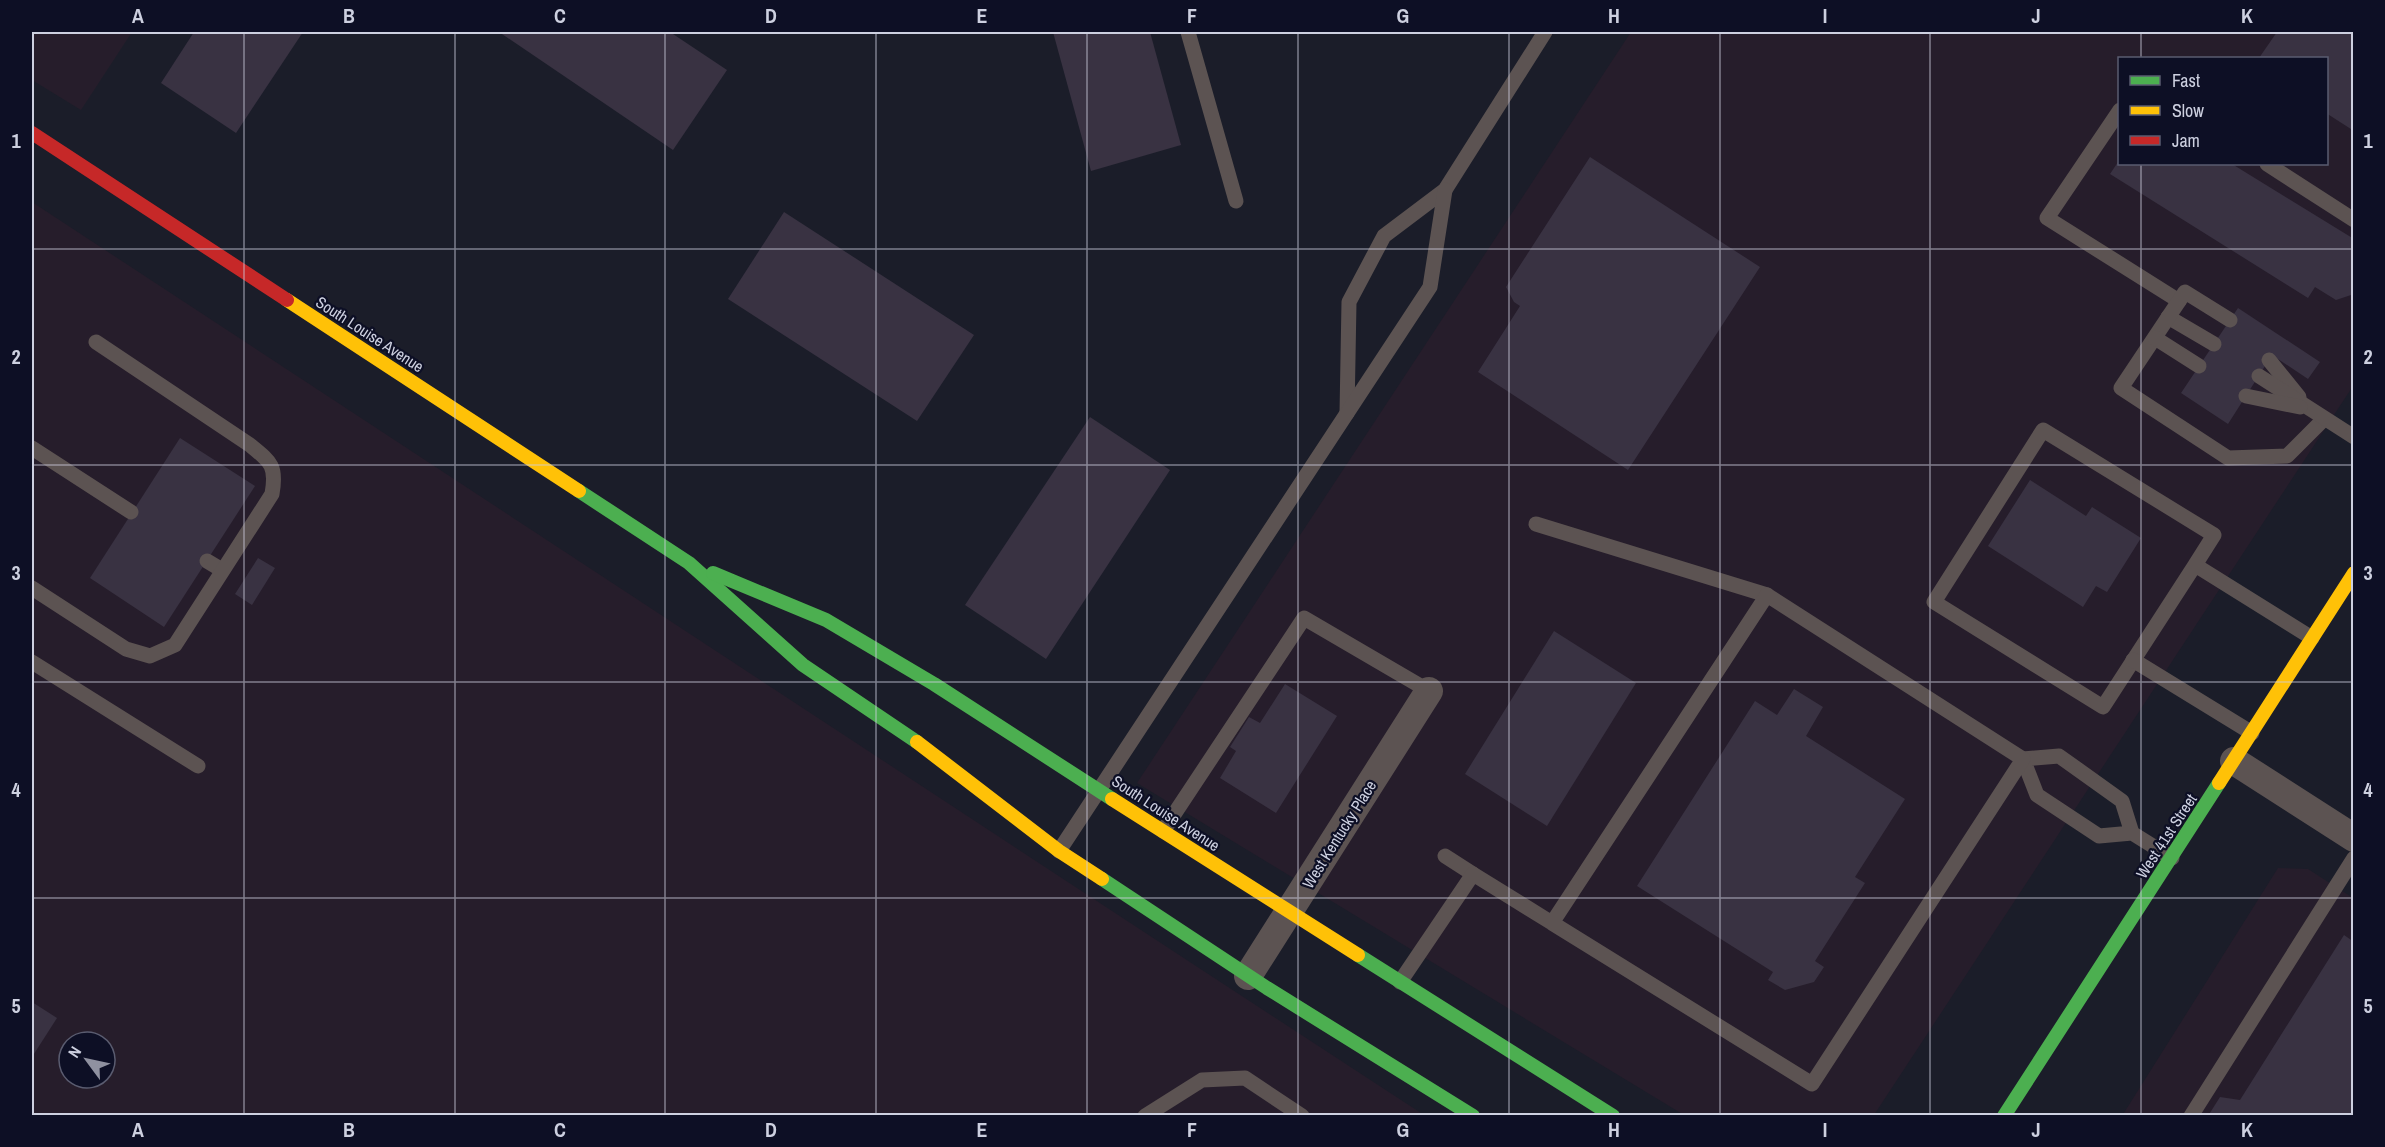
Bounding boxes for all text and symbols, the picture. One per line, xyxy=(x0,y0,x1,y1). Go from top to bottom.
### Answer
text: A xyxy=(132,2,144,29)
text: B xyxy=(343,2,355,29)
text: C xyxy=(554,2,566,29)
text: D xyxy=(765,2,777,29)
text: E xyxy=(977,2,988,29)
text: F xyxy=(1187,2,1197,29)
text: G xyxy=(1397,2,1409,29)
text: H xyxy=(1608,2,1620,29)
text: I xyxy=(1823,2,1827,29)
text: J xyxy=(2031,2,2041,29)
text: K xyxy=(2241,2,2253,29)
legend xyxy=(2118,57,2328,165)
text: Fast xyxy=(2172,68,2200,93)
text: Slow xyxy=(2172,98,2204,123)
text: 1 xyxy=(11,127,21,154)
text: 1 xyxy=(2363,127,2373,154)
text: Jam xyxy=(2172,128,2200,153)
street label: South Louise Avenue xyxy=(312,291,428,377)
text: 2 xyxy=(11,343,21,370)
text: 2 xyxy=(2363,343,2373,370)
text: 3 xyxy=(11,559,21,586)
text: 3 xyxy=(2363,559,2373,586)
street label: South Louise Avenue xyxy=(1108,770,1224,856)
text: 4 xyxy=(11,776,21,803)
street label: West Kentucky Place xyxy=(1297,776,1381,892)
text: 4 xyxy=(2363,776,2373,803)
street label: West 41st Street xyxy=(2130,789,2202,883)
text: 5 xyxy=(11,992,21,1019)
text: 5 xyxy=(2363,992,2373,1019)
north arrow xyxy=(57,1030,117,1090)
text: N xyxy=(63,1042,86,1062)
text: A xyxy=(132,1116,144,1143)
text: B xyxy=(343,1116,355,1143)
text: C xyxy=(554,1116,566,1143)
text: D xyxy=(765,1116,777,1143)
text: E xyxy=(977,1116,988,1143)
text: F xyxy=(1187,1116,1197,1143)
text: G xyxy=(1397,1116,1409,1143)
text: H xyxy=(1608,1116,1620,1143)
text: I xyxy=(1823,1116,1827,1143)
text: J xyxy=(2031,1116,2041,1143)
text: K xyxy=(2241,1116,2253,1143)

